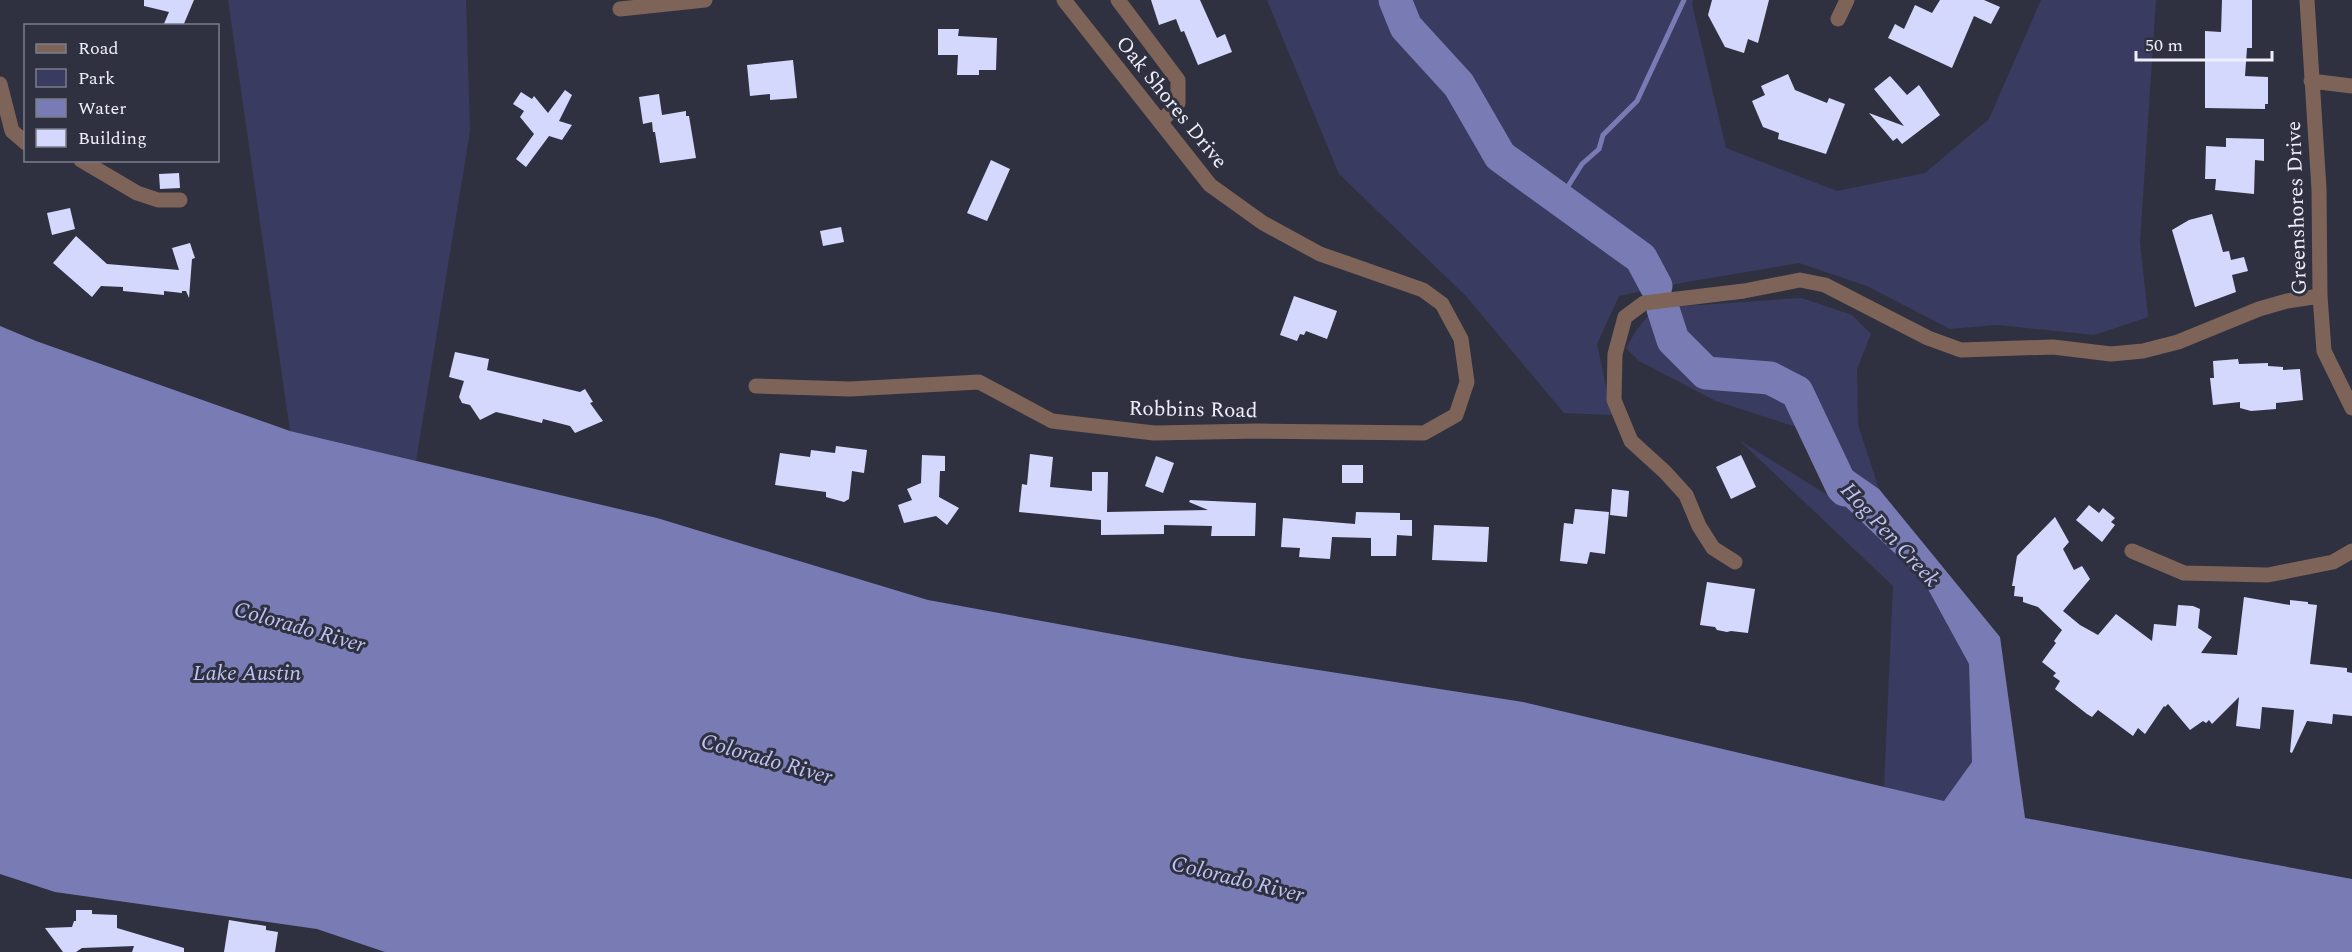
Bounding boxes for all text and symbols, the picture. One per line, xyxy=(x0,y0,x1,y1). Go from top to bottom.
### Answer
legend xyxy=(24,24,219,162)
scale bar xyxy=(2136,24,2272,62)
street label: Oak Shores Drive xyxy=(1107,29,1235,176)
text: 50 m xyxy=(2145,32,2183,59)
text: Road xyxy=(78,35,119,62)
text: Park xyxy=(78,65,115,92)
text: Water xyxy=(78,95,126,122)
street label: Greenshores Drive xyxy=(2278,121,2316,295)
text: Building xyxy=(78,125,147,152)
street label: Robbins Road xyxy=(1128,393,1258,427)
water label: Hog Pen Creek xyxy=(1832,475,1947,595)
water label: Colorado River xyxy=(230,593,370,662)
water label: Lake Austin xyxy=(193,657,302,690)
water label: Colorado River xyxy=(697,725,837,794)
water label: Colorado River xyxy=(1168,847,1308,912)

